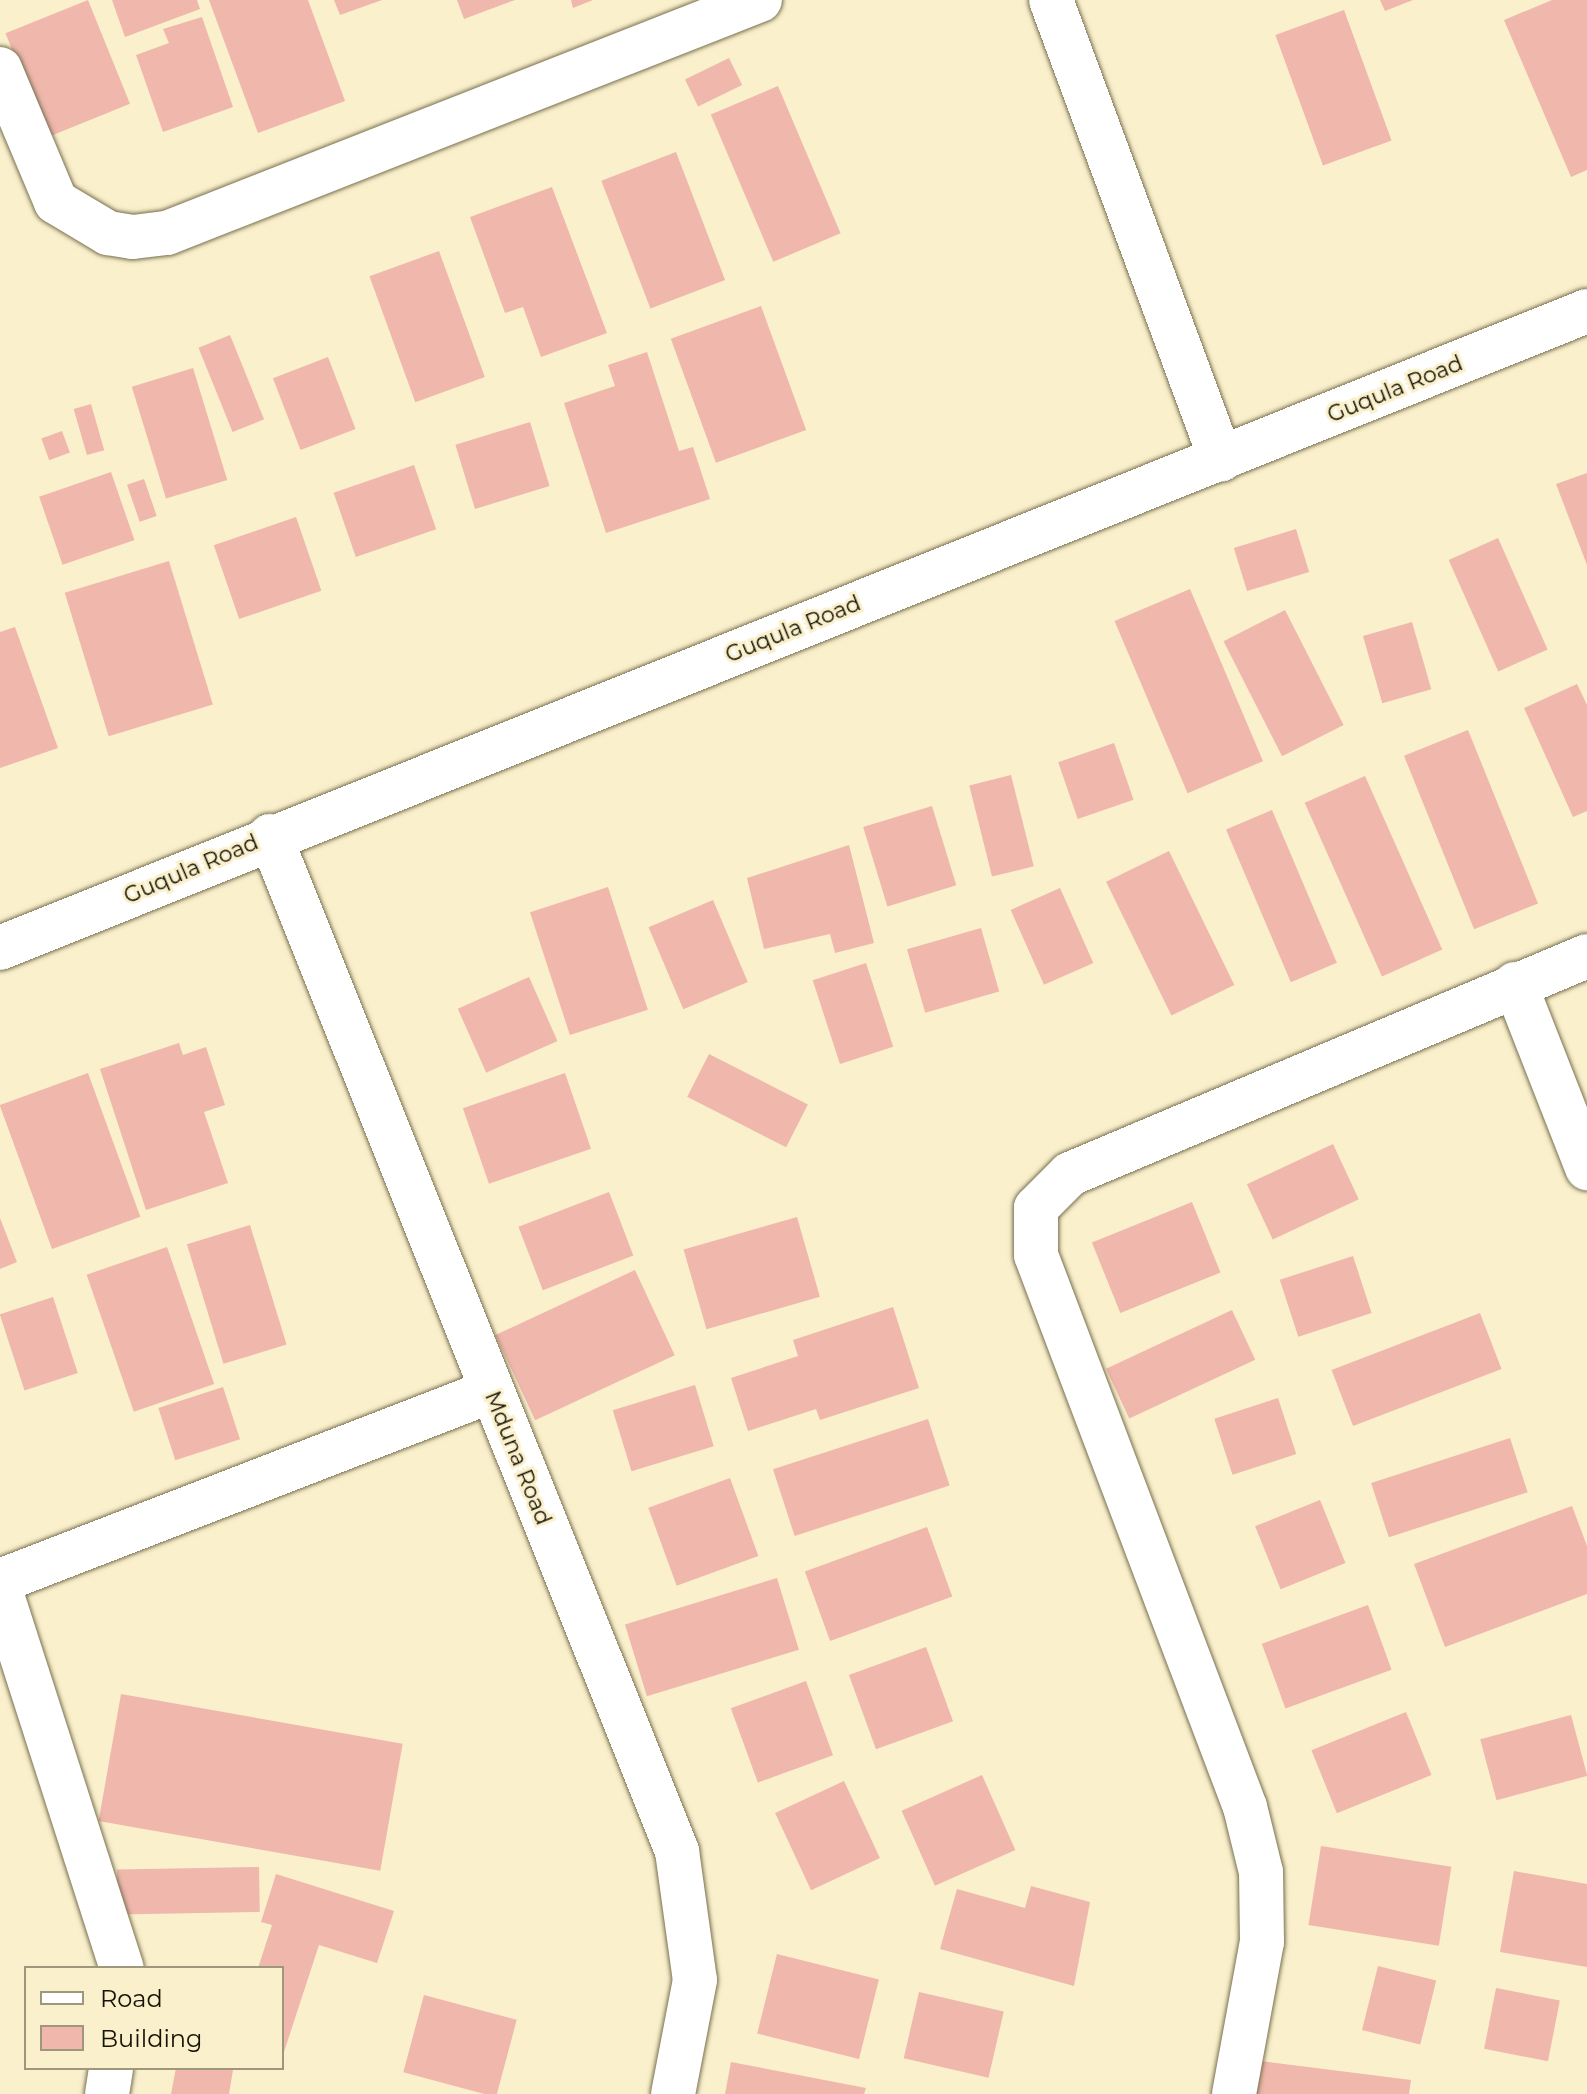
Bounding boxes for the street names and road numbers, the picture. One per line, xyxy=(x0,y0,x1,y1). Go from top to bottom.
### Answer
street label: Guqula Road xyxy=(1323,350,1467,428)
street label: Guqula Road xyxy=(721,590,865,668)
street label: Guqula Road xyxy=(120,829,262,909)
street label: Mduna Road xyxy=(479,1387,557,1529)

